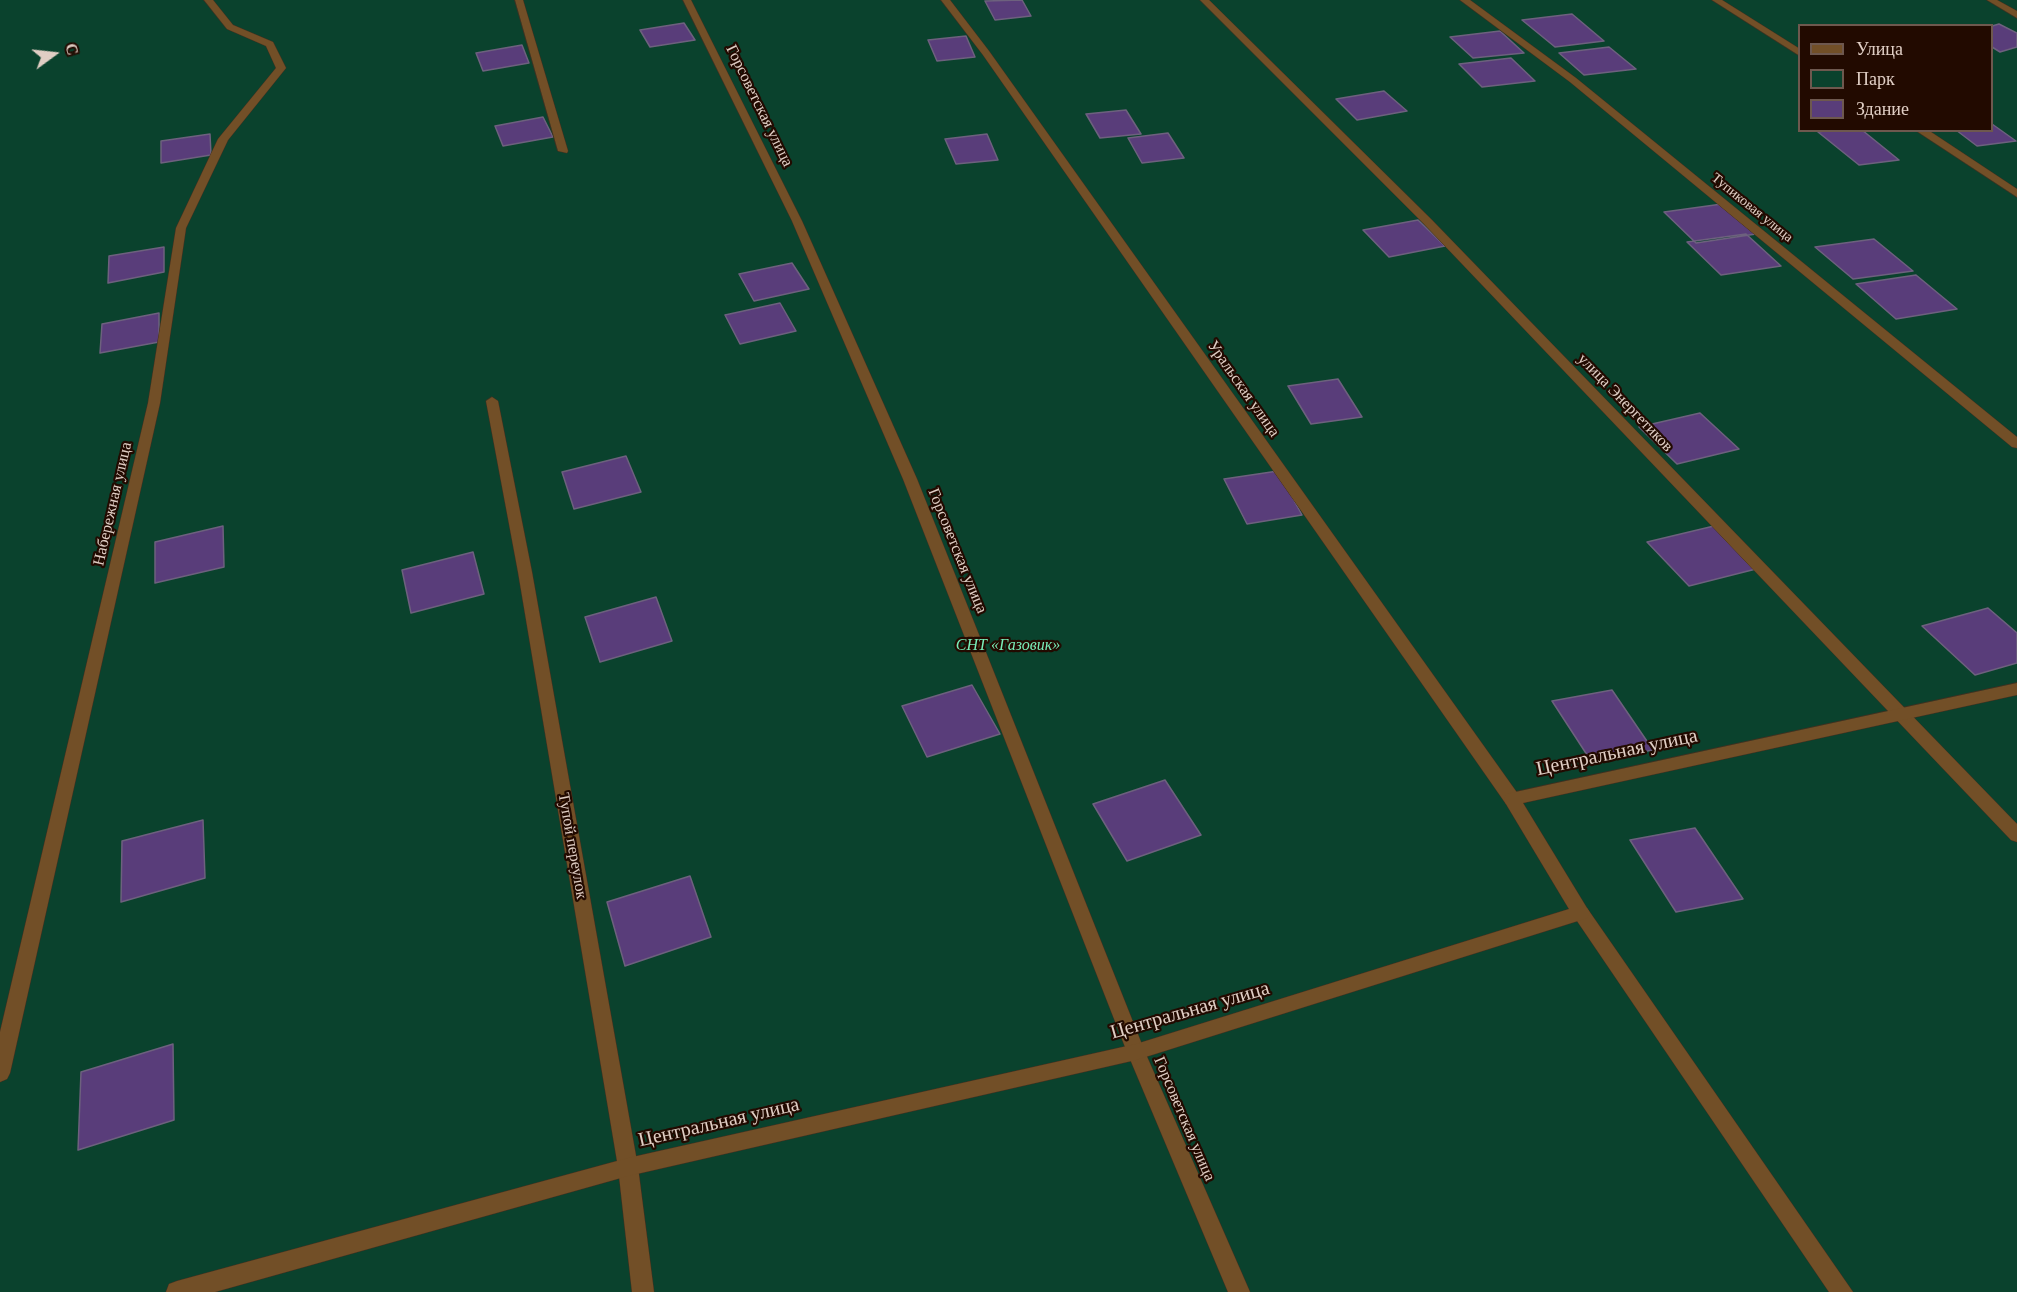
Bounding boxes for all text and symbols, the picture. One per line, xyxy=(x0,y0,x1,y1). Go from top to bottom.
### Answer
north arrow xyxy=(24,24,84,84)
legend xyxy=(1798,24,1993,132)
text: Улица xyxy=(1856,39,1903,59)
text: С xyxy=(62,41,82,57)
street label: Горсоветская улица xyxy=(721,42,797,170)
text: Парк xyxy=(1856,69,1895,89)
text: Здание xyxy=(1856,99,1909,119)
street label: Тупиковая улица xyxy=(1708,170,1796,246)
street label: Уральская улица xyxy=(1203,337,1283,441)
street label: улица Энергетиков xyxy=(1573,350,1677,456)
street label: Набережная улица xyxy=(89,440,137,568)
street label: Горсоветская улица xyxy=(923,486,991,616)
park label: СНТ «Газовик» xyxy=(956,636,1060,656)
street label: Центральная улица xyxy=(1534,724,1700,782)
street label: Тупой переулок xyxy=(553,791,591,901)
street label: Центральная улица xyxy=(1108,977,1272,1045)
street label: Горсоветская улица xyxy=(1149,1054,1219,1184)
street label: Центральная улица xyxy=(636,1093,802,1153)

